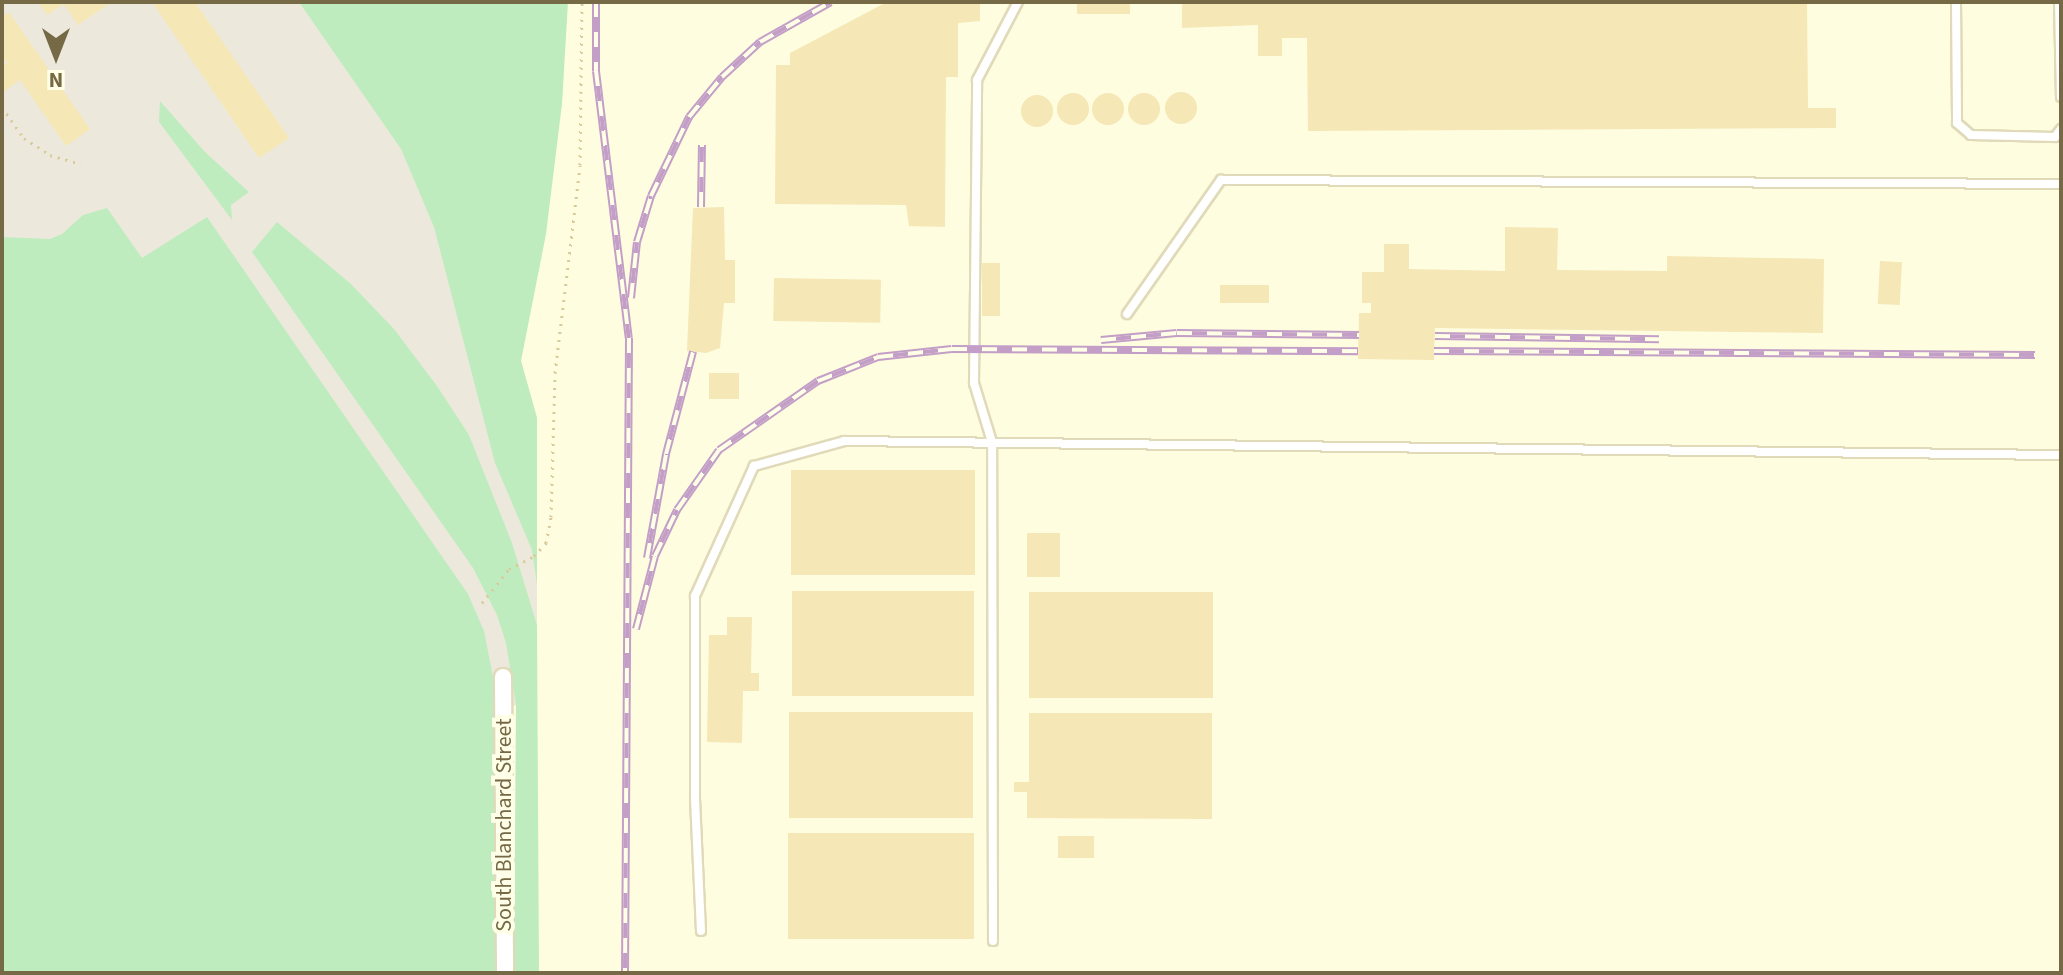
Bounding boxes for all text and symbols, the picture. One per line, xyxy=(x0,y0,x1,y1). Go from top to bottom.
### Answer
north arrow xyxy=(16,16,96,96)
text: N xyxy=(49,64,63,96)
street label: South Blanchard Street xyxy=(492,718,518,932)

